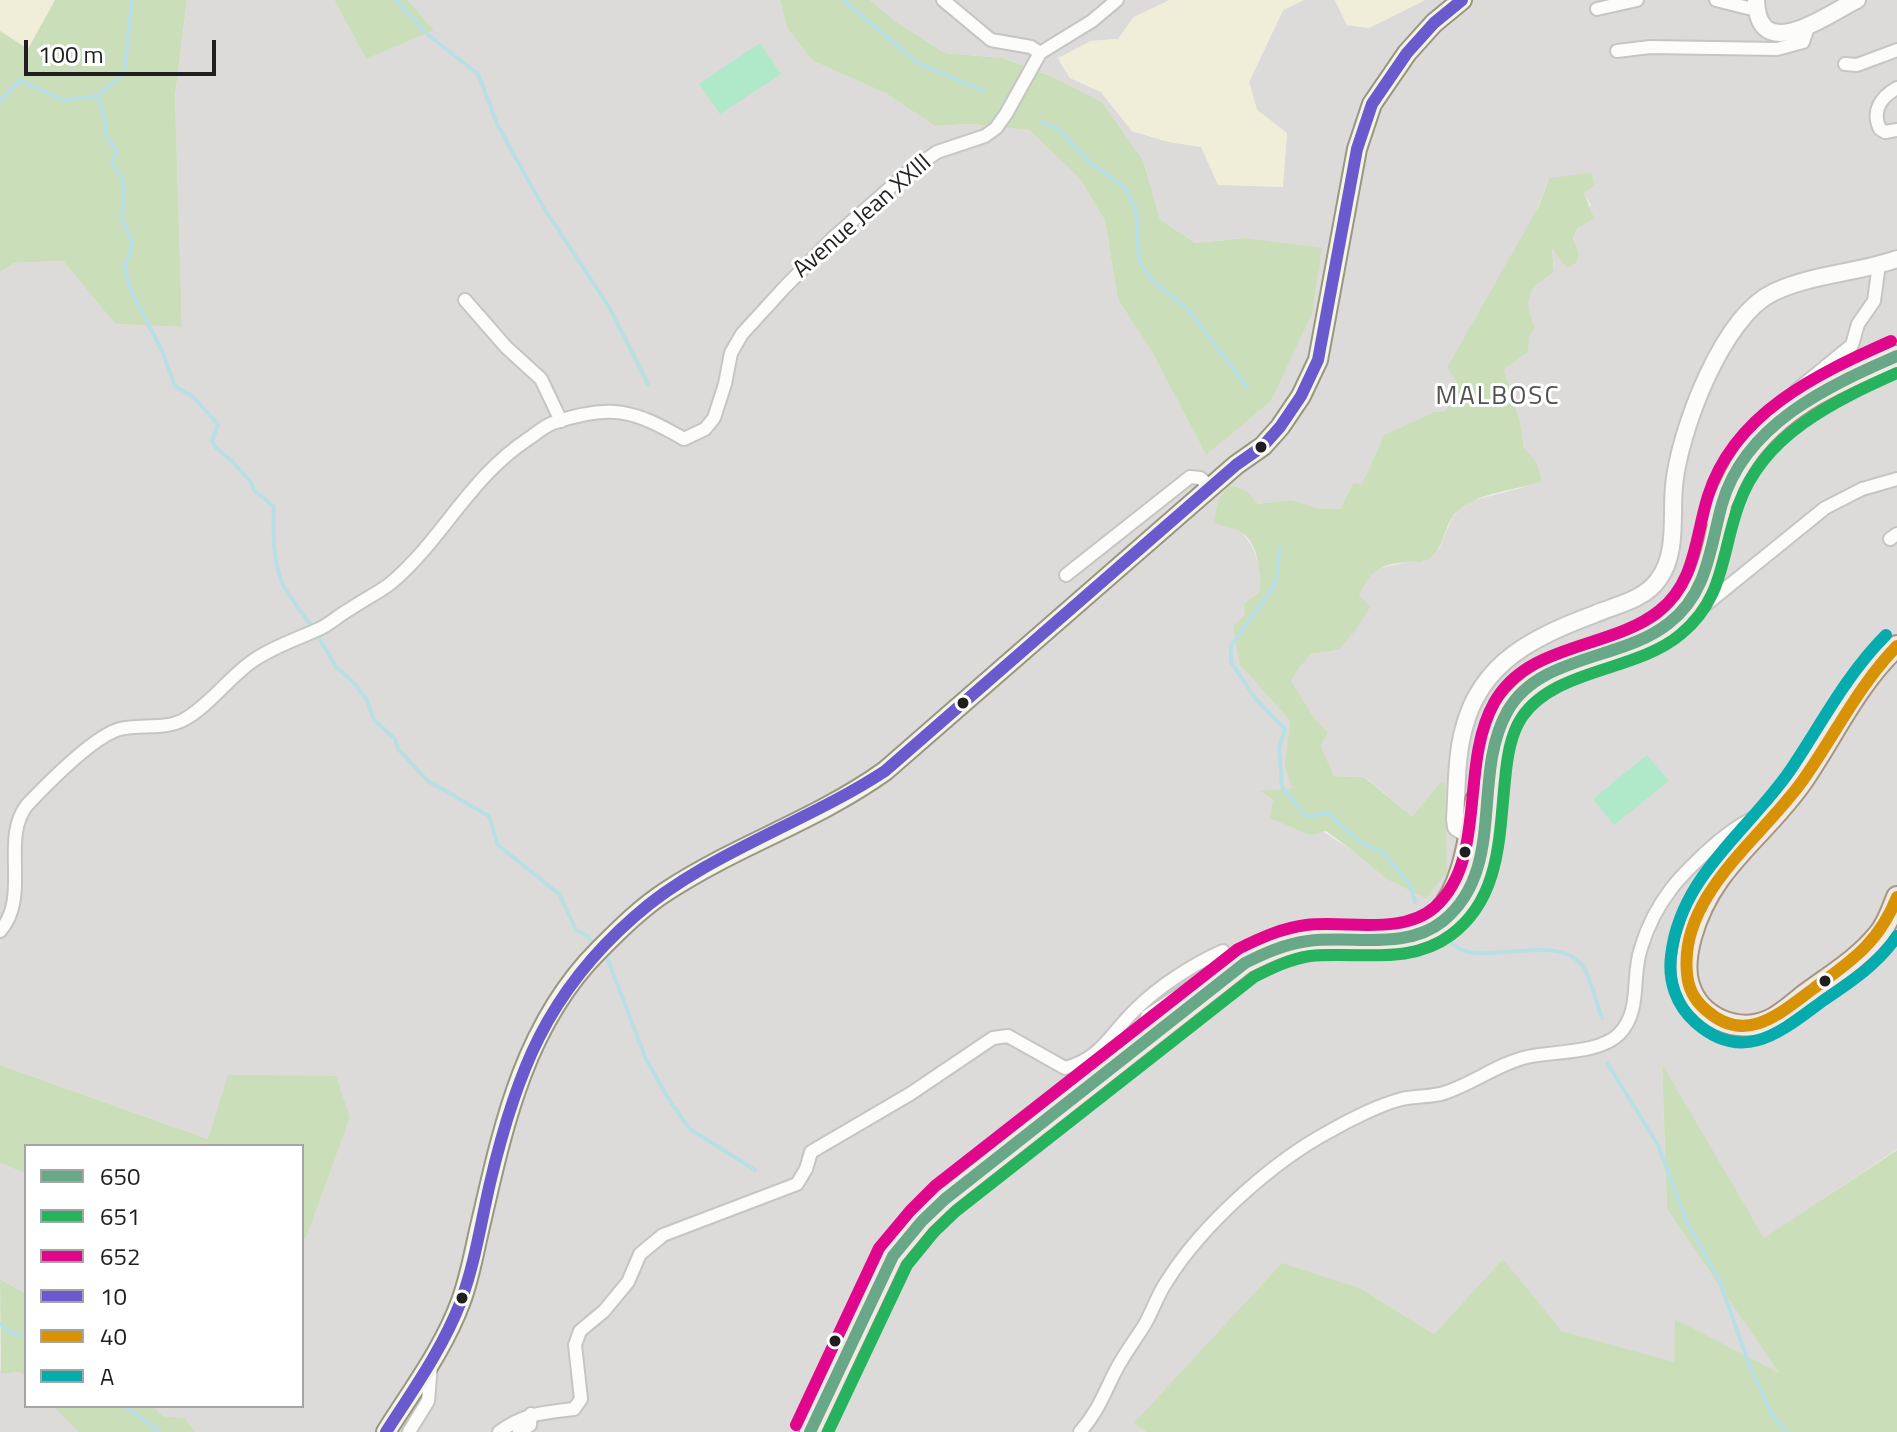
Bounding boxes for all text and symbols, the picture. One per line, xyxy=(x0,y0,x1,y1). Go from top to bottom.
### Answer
scale bar xyxy=(28,24,220,74)
text: 100 m xyxy=(38,36,104,72)
street label: Avenue Jean XXIII xyxy=(788,149,938,285)
district label: MALBOSC xyxy=(1435,382,1561,414)
unlabelled marker xyxy=(1253,439,1269,455)
unlabelled marker xyxy=(955,695,971,711)
unlabelled marker xyxy=(1457,844,1473,860)
unlabelled marker xyxy=(1817,973,1833,989)
legend xyxy=(24,1144,304,1408)
text: 650 xyxy=(100,1158,140,1194)
text: 651 xyxy=(100,1198,140,1234)
text: 652 xyxy=(100,1238,140,1274)
text: 10 xyxy=(100,1278,127,1314)
unlabelled marker xyxy=(454,1290,470,1306)
text: 40 xyxy=(100,1318,127,1354)
unlabelled marker xyxy=(827,1333,843,1349)
text: A xyxy=(100,1358,114,1394)

